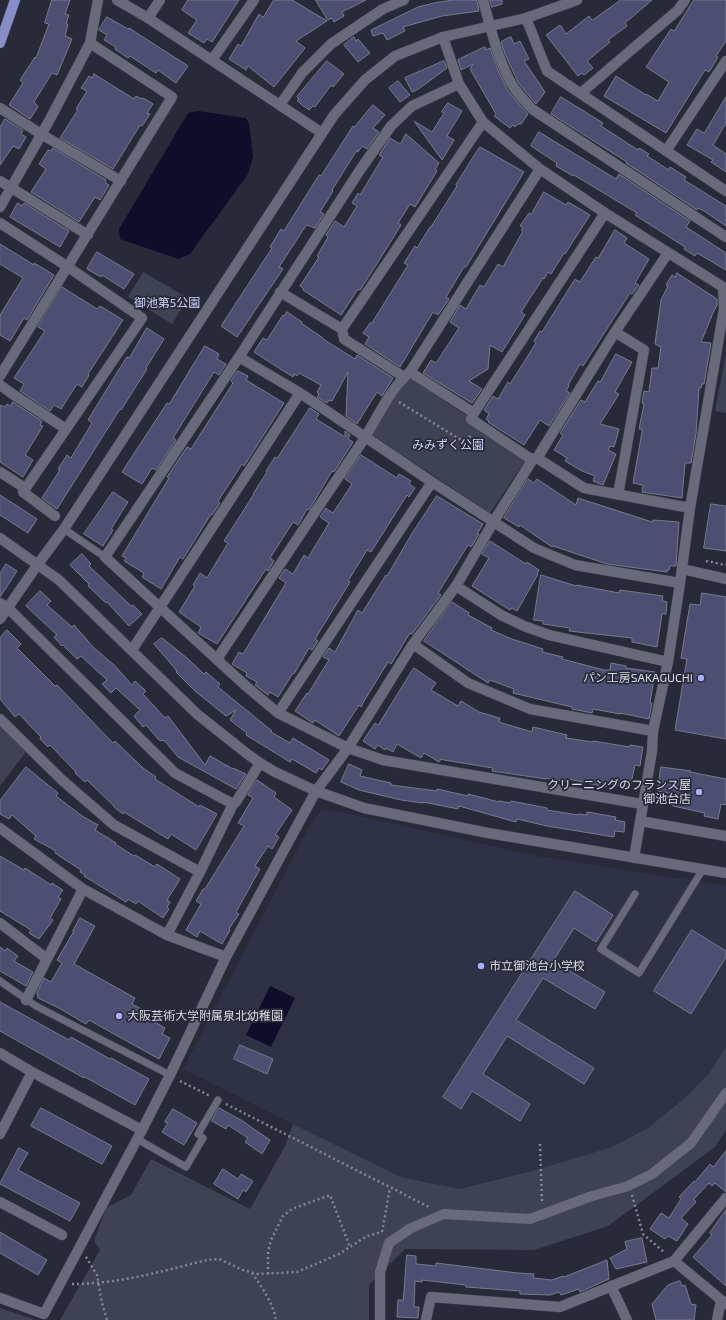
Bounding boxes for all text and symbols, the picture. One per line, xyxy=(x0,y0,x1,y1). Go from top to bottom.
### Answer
park label: 御池第5公園 xyxy=(134,296,200,310)
park label: みみずく公園 xyxy=(412,438,484,452)
place label: パン工房SAKAGUCHI xyxy=(583,671,693,685)
marker: パン工房SAKAGUCHI xyxy=(696,673,706,683)
place label: クリーニングのフランス屋 御池台店 xyxy=(547,778,691,806)
marker: クリーニングのフランス屋 御池台店 xyxy=(694,787,704,797)
place label: 市立御池台小学校 xyxy=(489,959,585,973)
marker: 市立御池台小学校 xyxy=(476,961,486,971)
place label: 大阪芸術大学附属泉北幼稚園 xyxy=(127,1009,283,1023)
marker: 大阪芸術大学附属泉北幼稚園 xyxy=(114,1011,124,1021)

